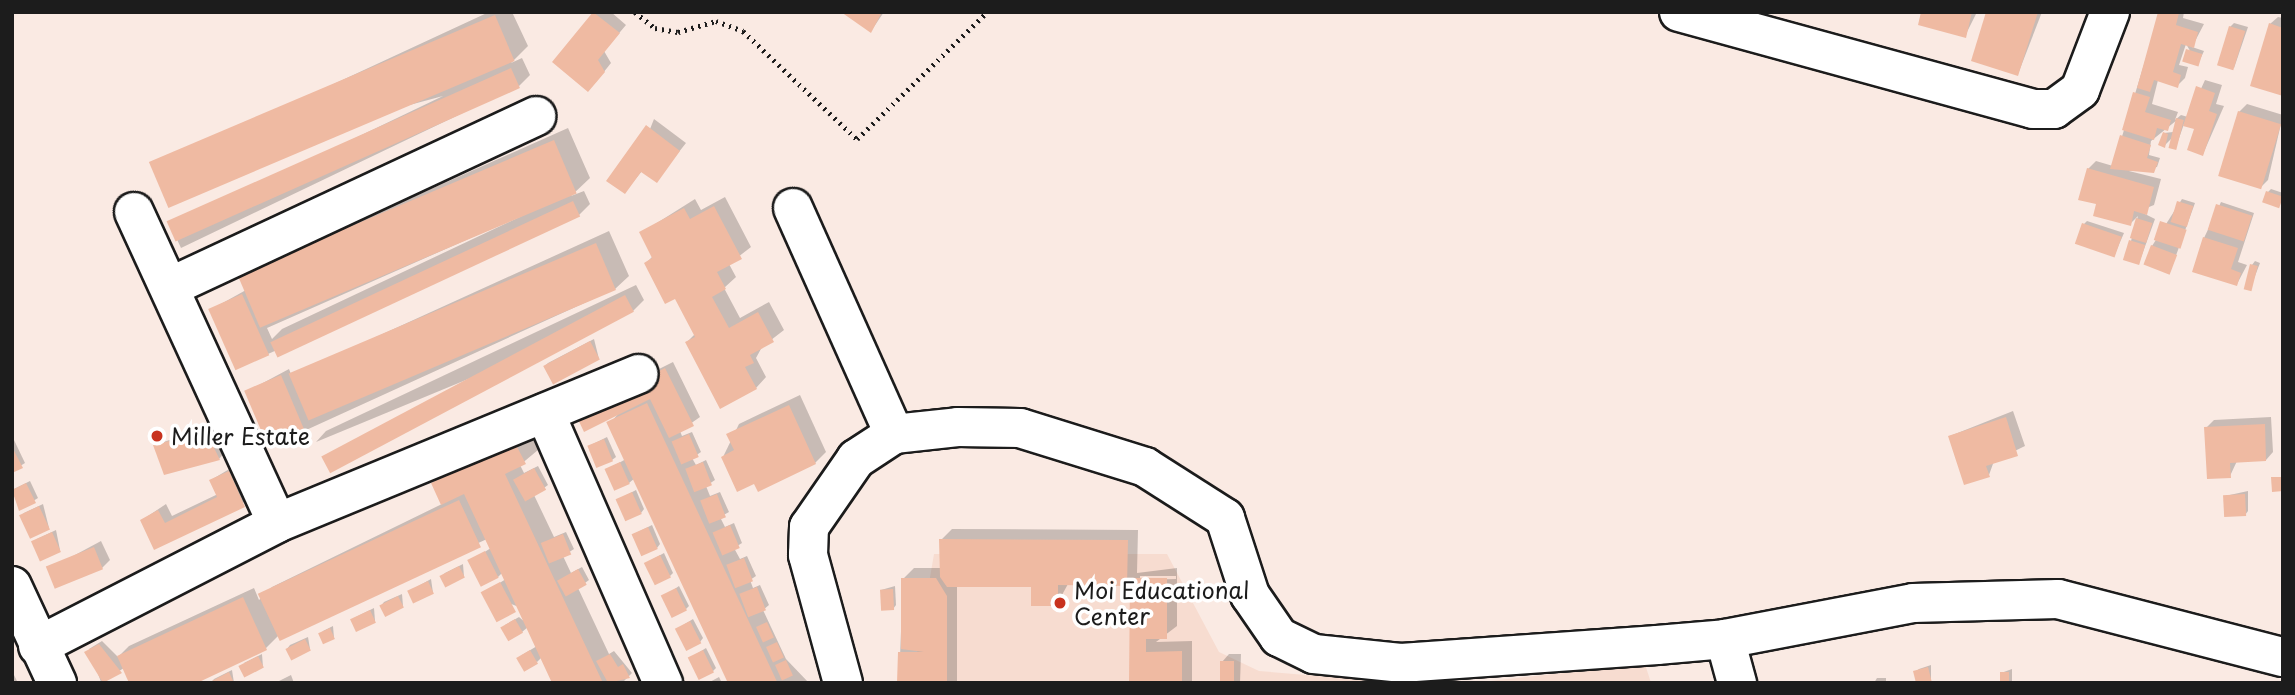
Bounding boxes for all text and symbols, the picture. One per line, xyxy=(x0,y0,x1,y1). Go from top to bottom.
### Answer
place label: Miller Estate xyxy=(171,422,312,450)
marker: Miller Estate xyxy=(149,428,165,444)
place label: Moi Educational Center xyxy=(1074,576,1250,630)
marker: Moi Educational Center xyxy=(1052,595,1068,611)

